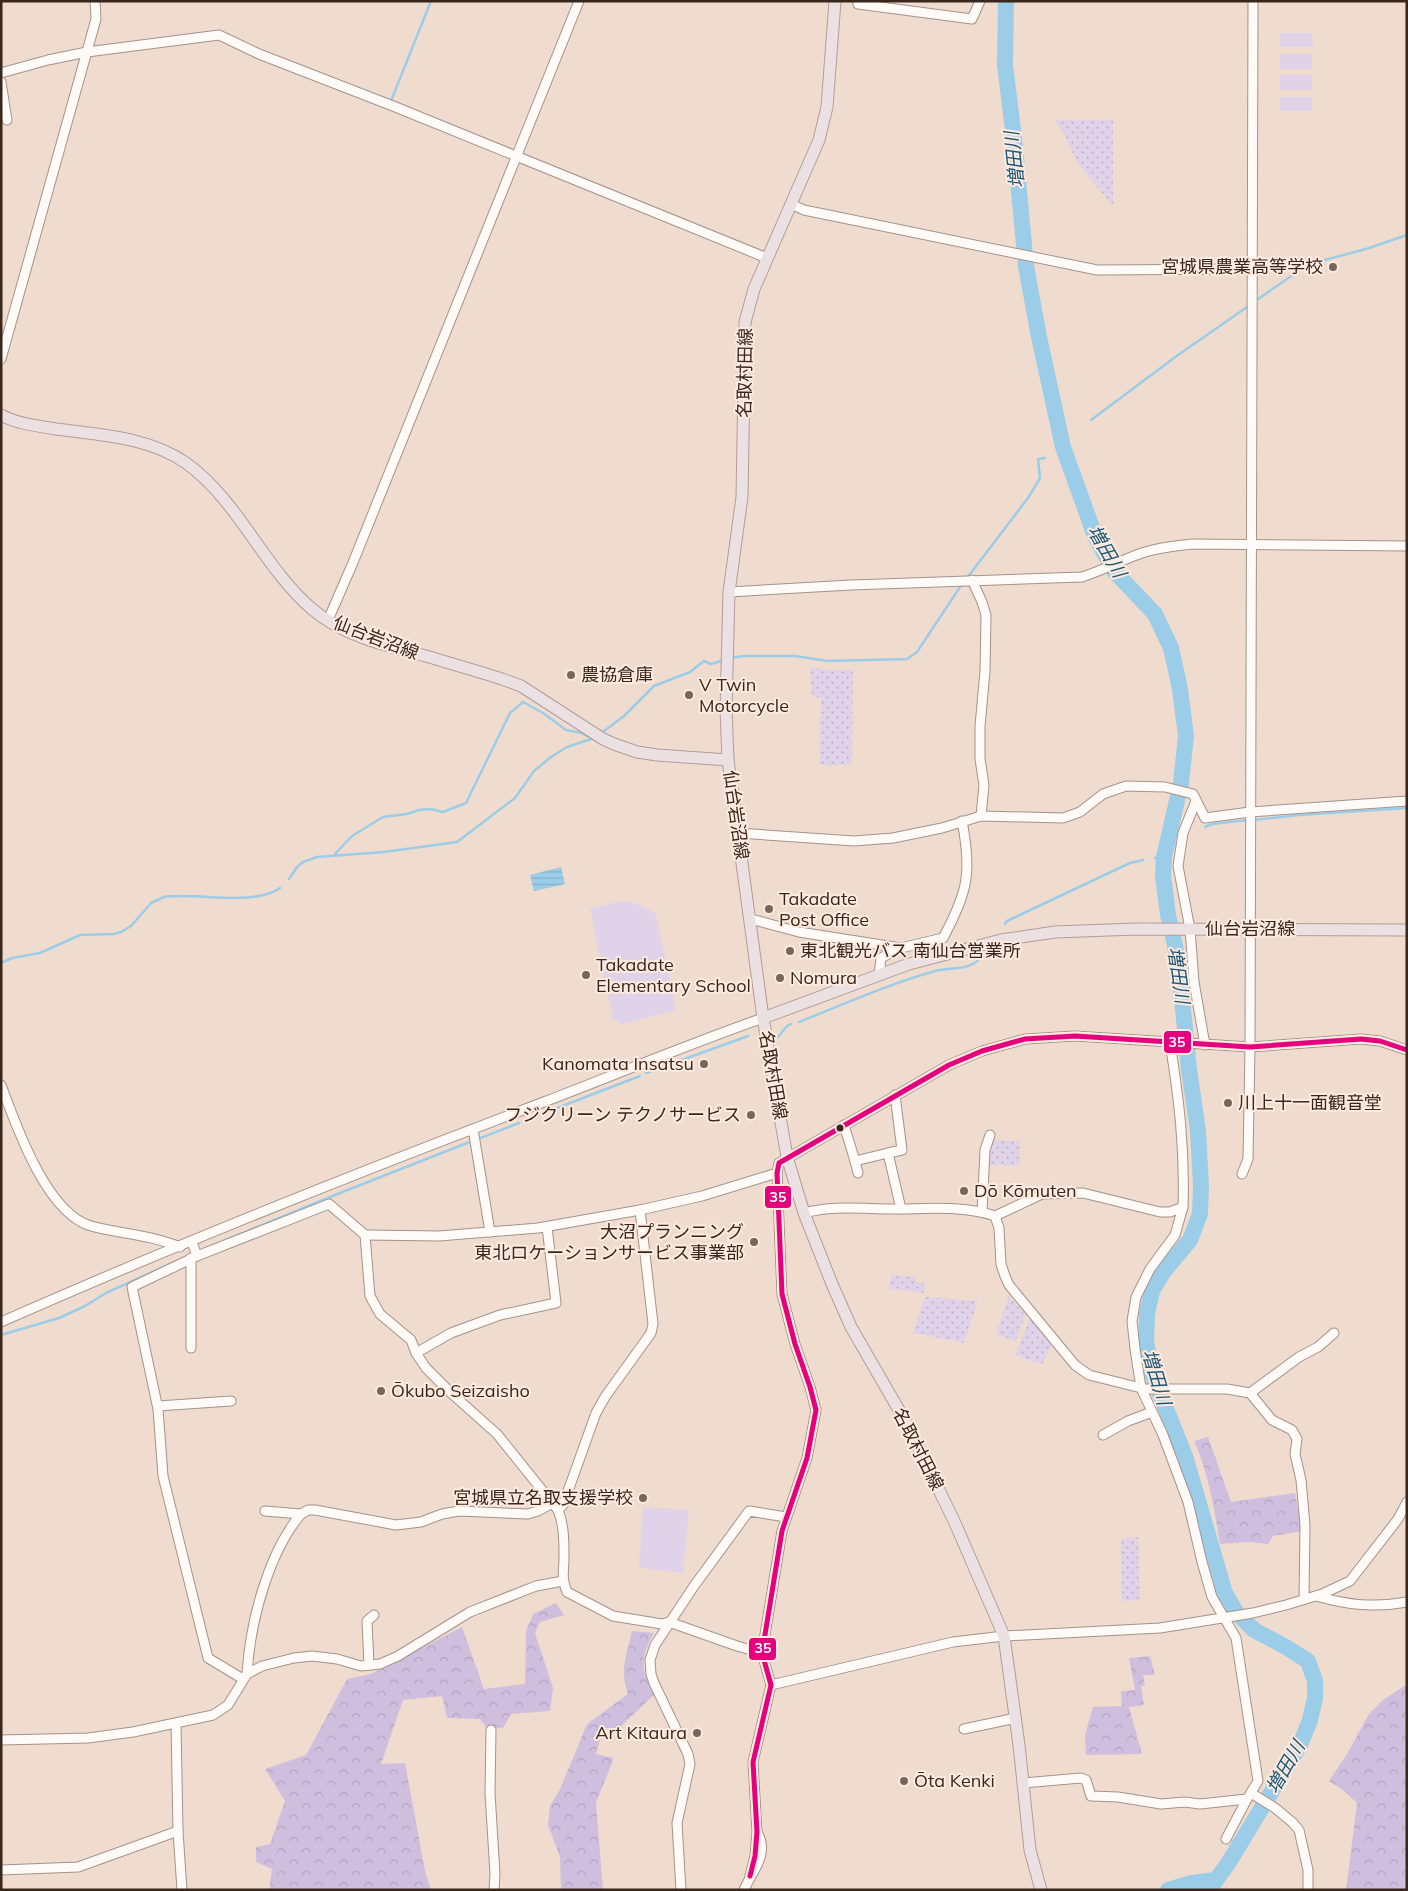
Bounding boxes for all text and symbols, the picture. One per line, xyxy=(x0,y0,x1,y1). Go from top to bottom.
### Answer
water label: 増田川 xyxy=(999,128,1029,190)
place label: 宮城県農業高等学校 xyxy=(1161,255,1323,278)
marker: 宮城県農業高等学校 xyxy=(1327,261,1339,273)
street label: 名取村田線 xyxy=(732,328,757,418)
water label: 増田川 xyxy=(1082,520,1133,583)
street label: 仙台岩沼線 xyxy=(330,611,422,664)
place label: 農協倉庫 xyxy=(581,663,653,686)
marker: 農協倉庫 xyxy=(565,669,577,681)
place label: V Twin Motorcycle xyxy=(699,673,789,717)
marker: V Twin Motorcycle xyxy=(683,689,695,701)
street label: 仙台岩沼線 xyxy=(719,769,754,861)
place label: Takadate Post Office xyxy=(779,887,869,931)
marker: Takadate Post Office xyxy=(763,903,775,915)
street label: 仙台岩沼線 xyxy=(1205,917,1295,940)
place label: 東北観光バス 南仙台営業所 xyxy=(800,939,1021,962)
marker: 東北観光バス 南仙台営業所 xyxy=(784,945,796,957)
water label: 増田川 xyxy=(1163,945,1195,1007)
place label: Takadate Elementary School xyxy=(596,953,751,997)
place label: Nomura xyxy=(790,966,857,989)
marker: Takadate Elementary School xyxy=(580,969,592,981)
marker: Nomura xyxy=(774,972,786,984)
street label: 名取村田線 xyxy=(754,1029,793,1121)
line badge: 35 xyxy=(1163,1030,1192,1054)
text: 35 xyxy=(1169,1033,1185,1051)
place label: Kanomata Insatsu xyxy=(542,1052,694,1075)
marker: Kanomata Insatsu xyxy=(698,1058,710,1070)
place label: 川上十一面観音堂 xyxy=(1238,1091,1382,1114)
marker: 川上十一面観音堂 xyxy=(1222,1097,1234,1109)
place label: フジクリーン テクノサービス xyxy=(504,1103,741,1126)
marker: フジクリーン テクノサービス xyxy=(745,1109,757,1121)
unlabelled marker xyxy=(835,1123,845,1133)
place label: Dō Kōmuten xyxy=(974,1179,1077,1202)
line badge: 35 xyxy=(764,1185,792,1209)
marker: Dō Kōmuten xyxy=(958,1185,970,1197)
text: 35 xyxy=(770,1188,786,1206)
place label: 大沼プランニング 東北ロケーションサービス事業部 xyxy=(474,1220,744,1264)
marker: 大沼プランニング 東北ロケーションサービス事業部 xyxy=(748,1236,760,1248)
water label: 増田川 xyxy=(1137,1346,1177,1410)
place label: Ōkubo Seizaisho xyxy=(391,1379,530,1402)
marker: Ōkubo Seizaisho xyxy=(375,1385,387,1397)
street label: 名取村田線 xyxy=(888,1403,949,1494)
place label: 宮城県立名取支援学校 xyxy=(453,1486,633,1509)
marker: 宮城県立名取支援学校 xyxy=(637,1492,649,1504)
line badge: 35 xyxy=(748,1637,777,1661)
text: 35 xyxy=(755,1639,771,1657)
place label: Art Kitaura xyxy=(595,1721,687,1744)
marker: Art Kitaura xyxy=(691,1727,703,1739)
water label: 増田川 xyxy=(1260,1735,1311,1798)
place label: Ōta Kenki xyxy=(914,1769,995,1792)
marker: Ōta Kenki xyxy=(898,1775,910,1787)

